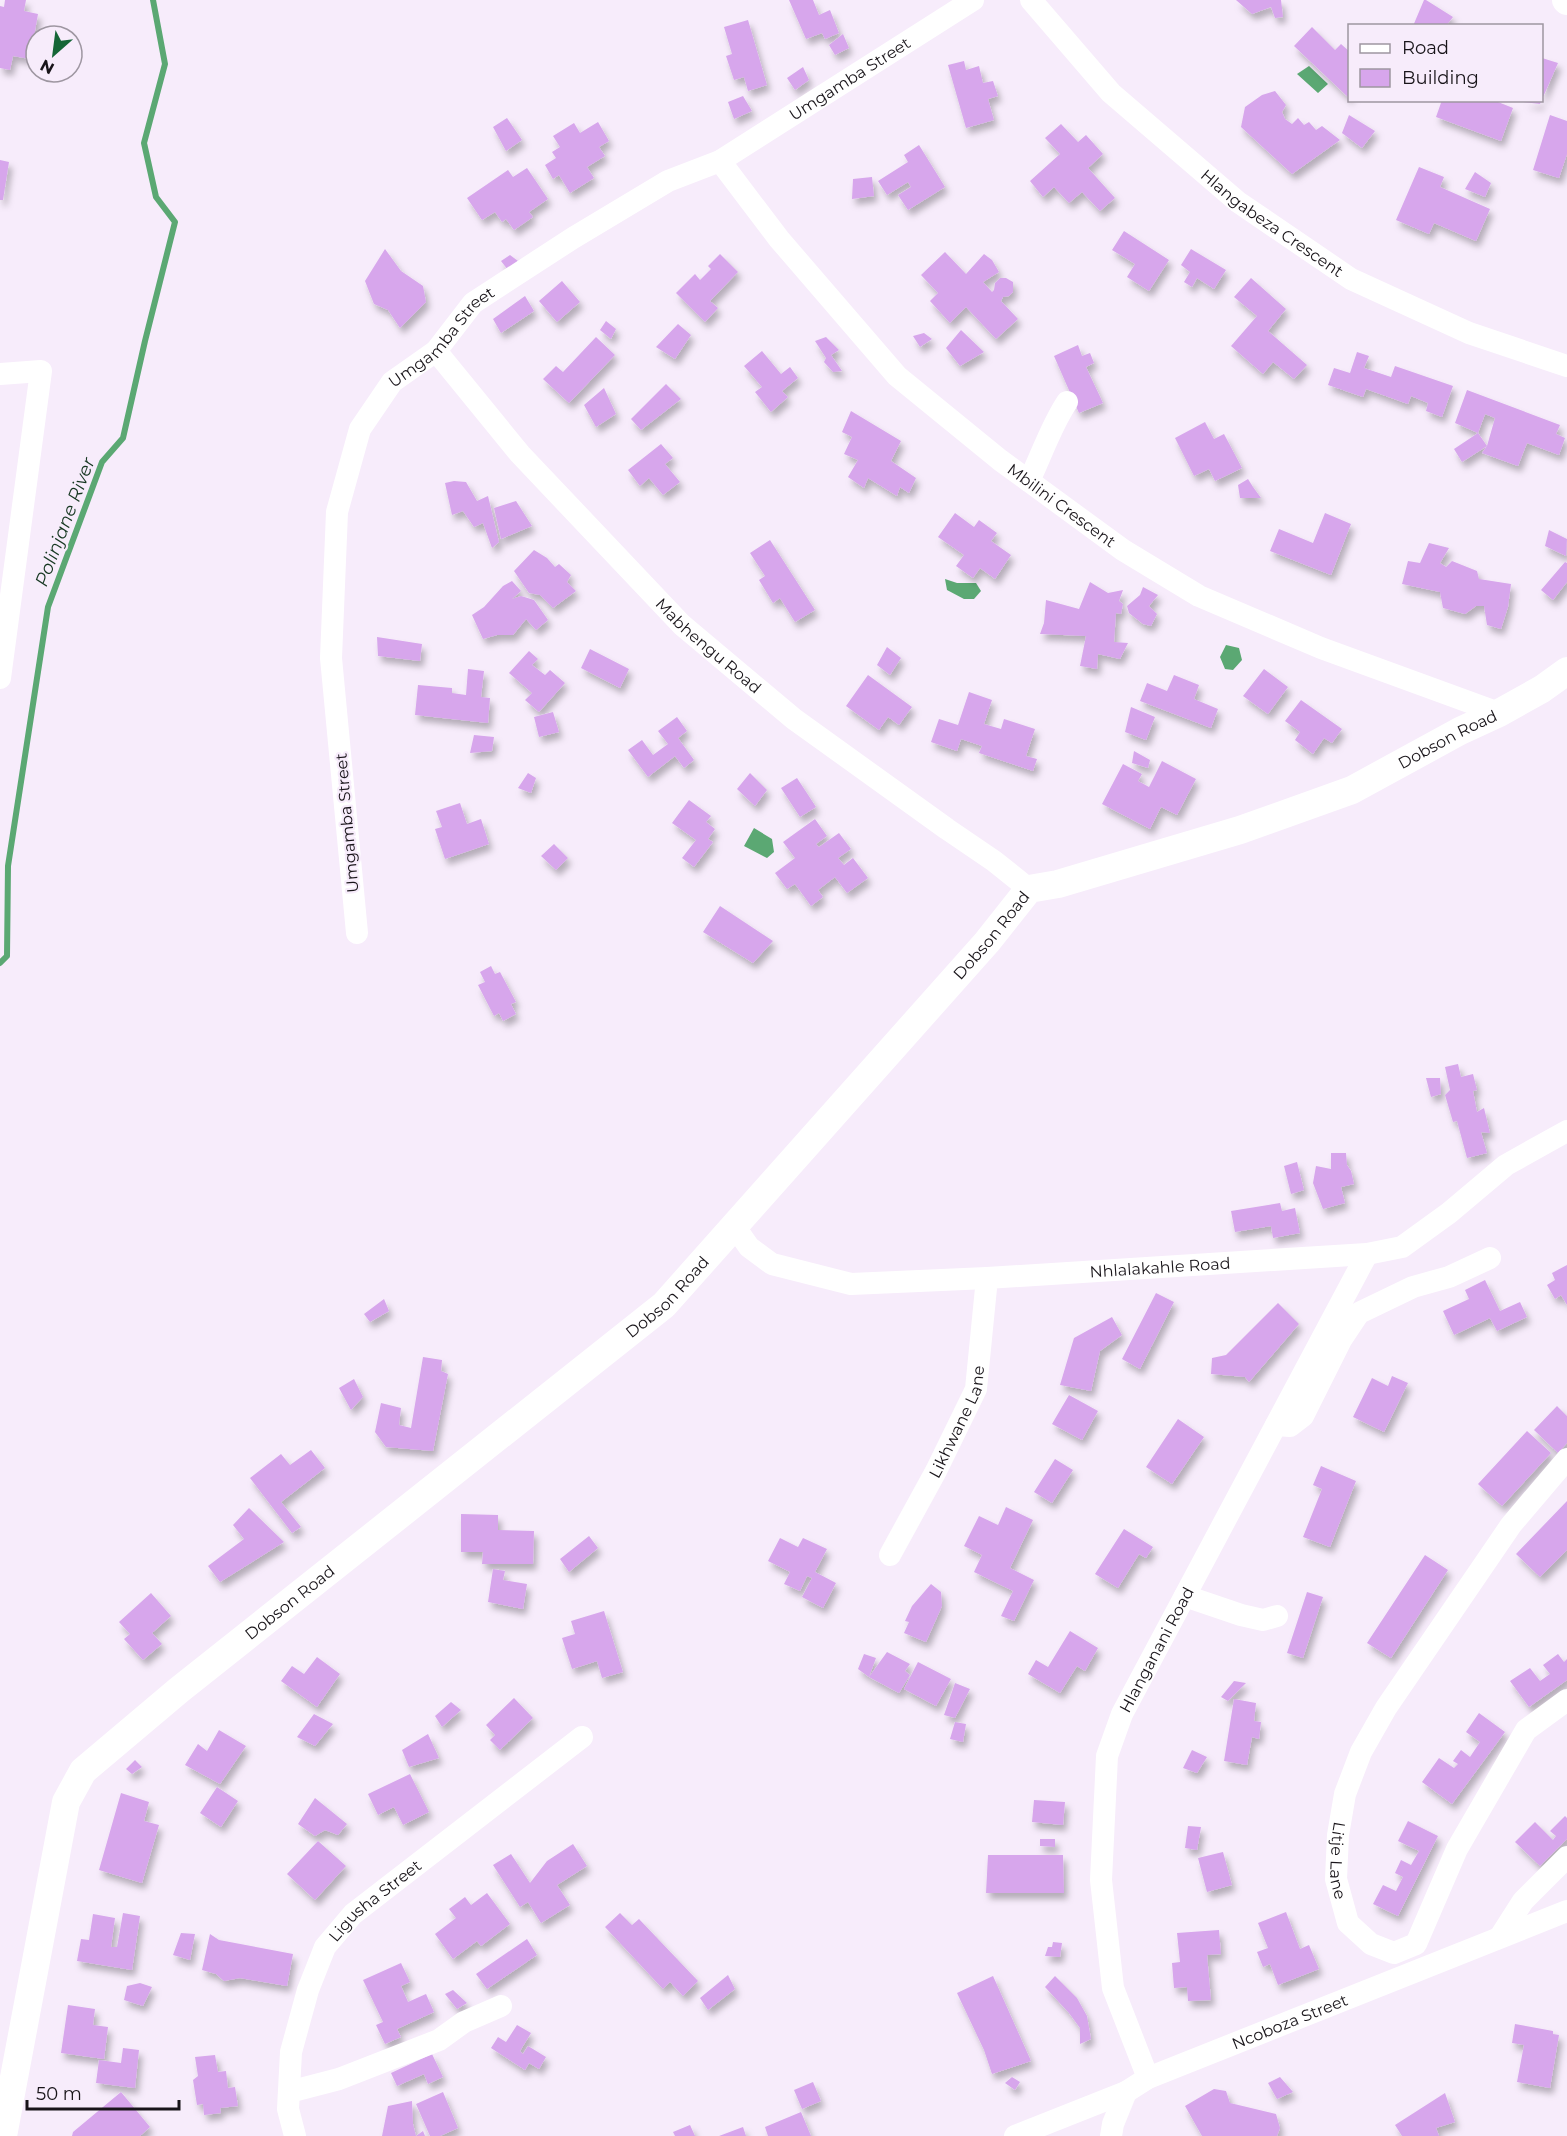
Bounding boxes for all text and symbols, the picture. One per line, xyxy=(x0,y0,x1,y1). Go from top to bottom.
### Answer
north arrow xyxy=(24,24,84,84)
legend xyxy=(1348,24,1543,102)
street label: Umgamba Street xyxy=(785,33,914,124)
text: Road xyxy=(1402,37,1449,59)
text: N xyxy=(37,55,57,78)
text: Building xyxy=(1402,67,1479,89)
street label: Hlangabeza Crescent xyxy=(1197,165,1348,281)
street label: Umgamba Street xyxy=(385,282,498,391)
water label: Polinjane River xyxy=(30,454,100,589)
street label: Mbilini Crescent xyxy=(1004,459,1120,551)
street label: Mabhengu Road xyxy=(652,594,765,697)
street label: Dobson Road xyxy=(1395,706,1500,773)
street label: Umgamba Street xyxy=(331,752,363,893)
street label: Dobson Road xyxy=(949,887,1033,983)
street label: Dobson Road xyxy=(622,1252,713,1341)
street label: Nhlalakahle Road xyxy=(1089,1253,1231,1281)
street label: Likhwane Lane xyxy=(925,1365,988,1481)
street label: Dobson Road xyxy=(241,1561,338,1644)
street label: Hlanganani Road xyxy=(1115,1584,1198,1716)
street label: Litje Lane xyxy=(1327,1820,1351,1901)
street label: Ligusha Street xyxy=(324,1855,425,1945)
street label: Ncoboza Street xyxy=(1229,1990,1351,2053)
scale bar xyxy=(27,2073,178,2111)
text: 50 m xyxy=(36,2083,82,2105)

